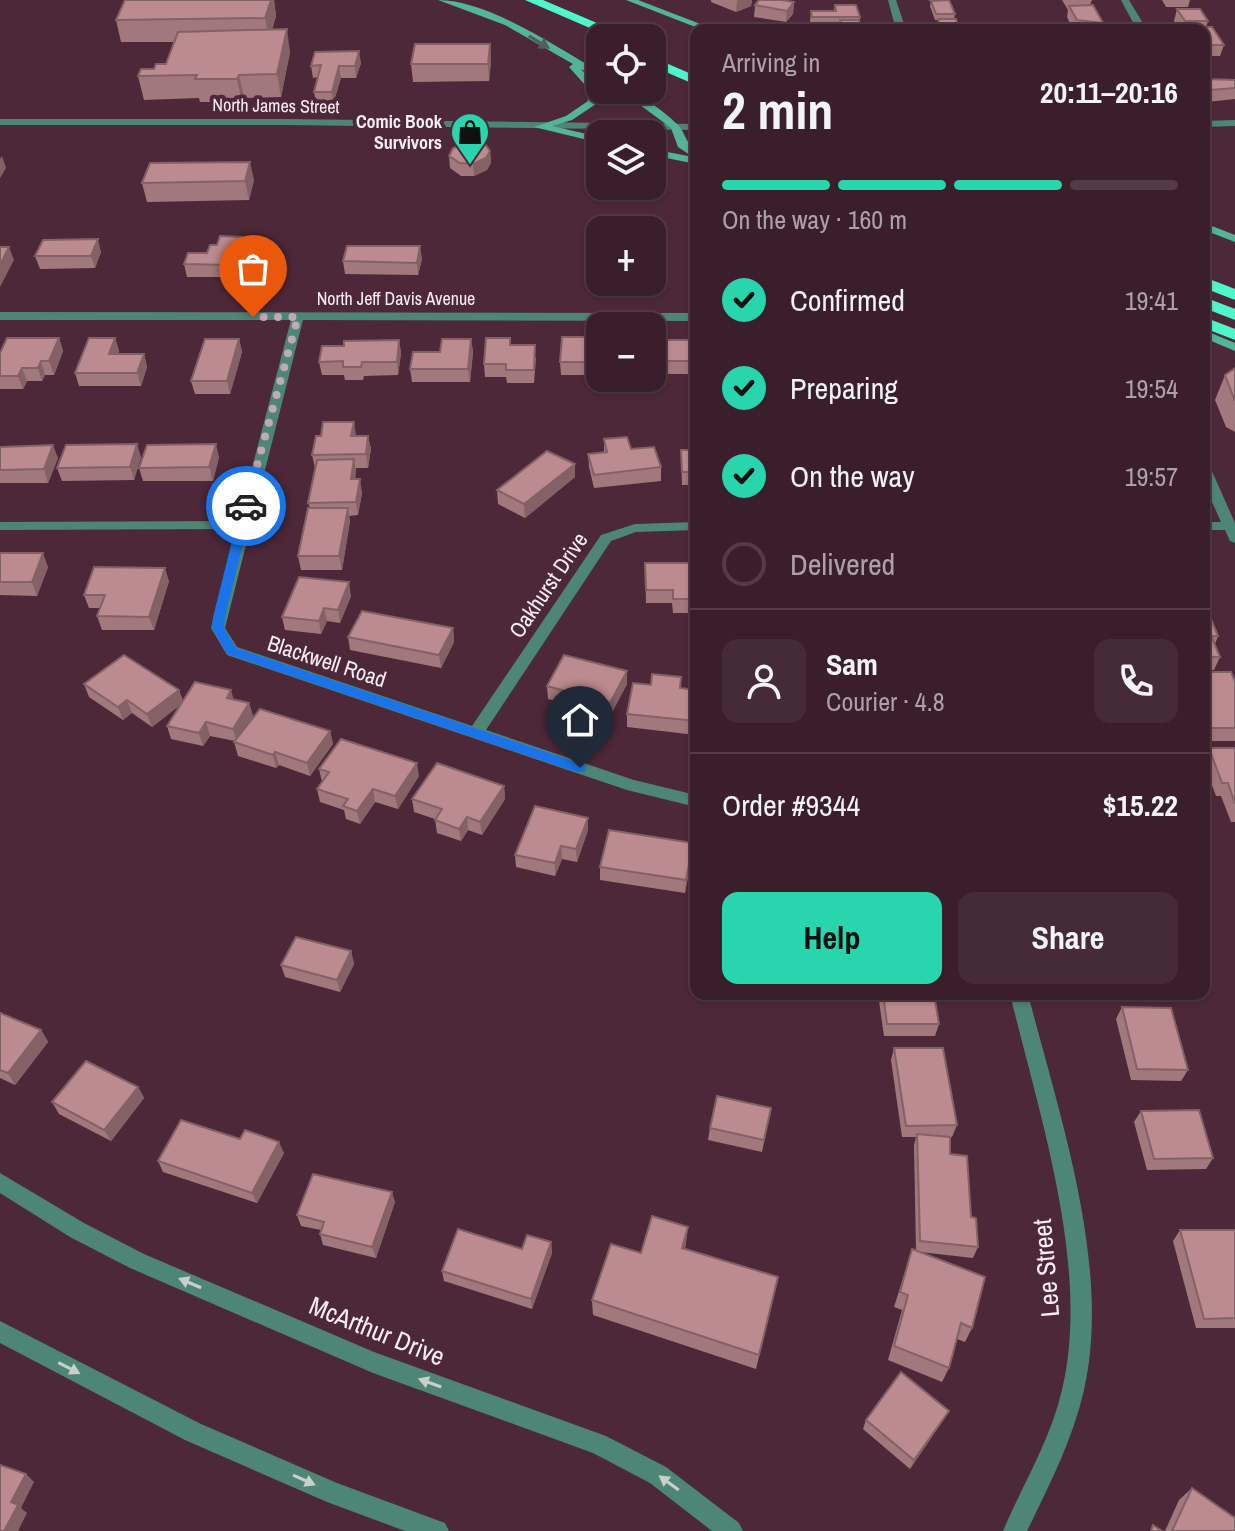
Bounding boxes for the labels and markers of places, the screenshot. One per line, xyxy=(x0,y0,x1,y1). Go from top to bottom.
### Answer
place label: Comic Book Survivors xyxy=(356,109,443,155)
shop icon: Comic Book Survivors xyxy=(449,111,491,166)
pin xyxy=(219,235,287,317)
pin xyxy=(546,686,614,768)

